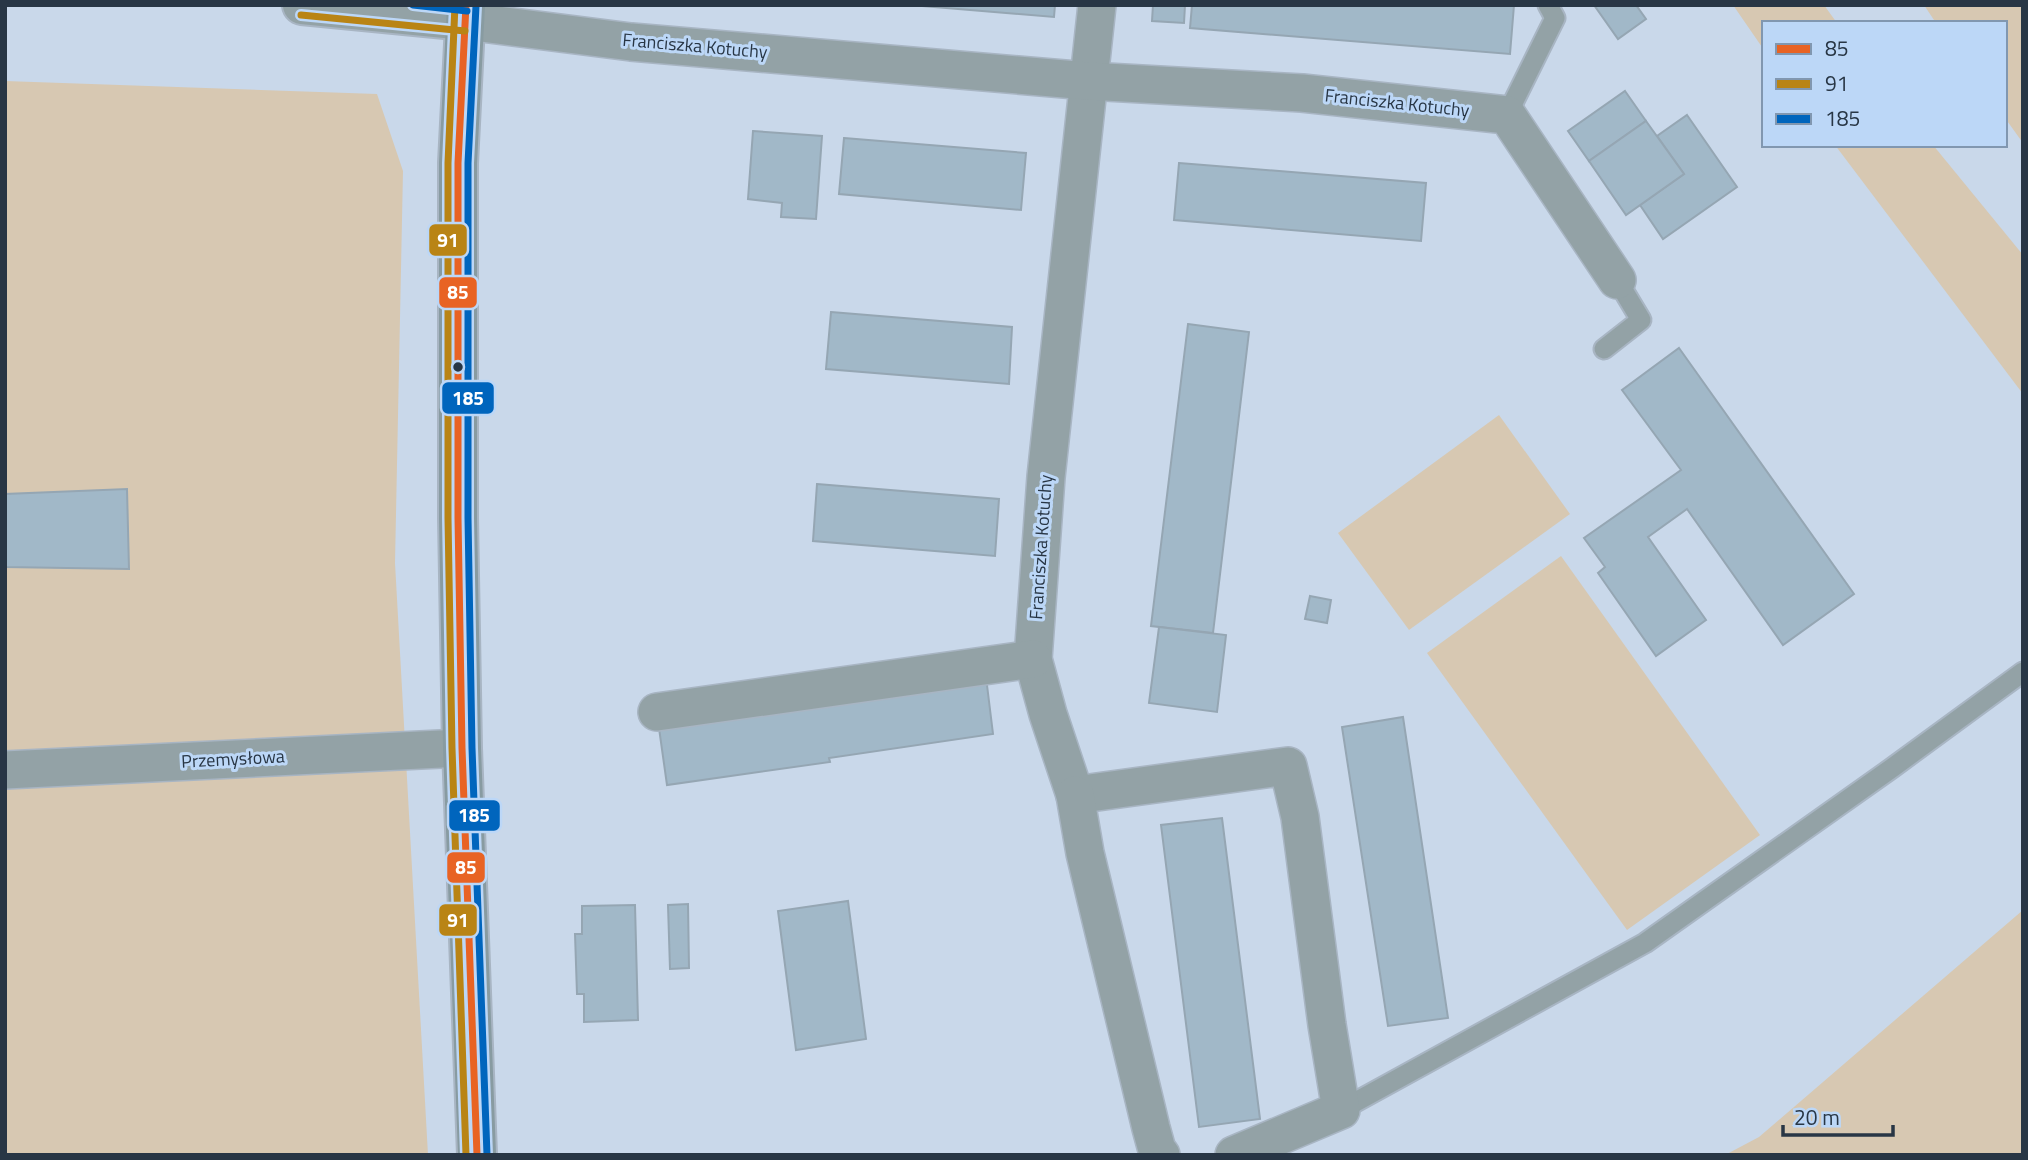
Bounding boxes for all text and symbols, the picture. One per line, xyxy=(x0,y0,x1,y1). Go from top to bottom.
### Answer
legend xyxy=(1762,21,2007,147)
street label: Franciszka Kotuchy xyxy=(622,26,769,65)
text: 85 xyxy=(1825,32,1849,64)
text: 91 xyxy=(1825,67,1849,99)
street label: Franciszka Kotuchy xyxy=(1323,81,1471,124)
text: 185 xyxy=(1825,102,1860,134)
line badge: 91 xyxy=(428,223,468,257)
text: 91 xyxy=(437,225,459,254)
line badge: 85 xyxy=(438,276,478,309)
text: 85 xyxy=(447,277,469,306)
unlabelled marker xyxy=(451,360,465,374)
line badge: 185 xyxy=(441,381,495,415)
text: 185 xyxy=(452,383,484,412)
street label: Franciszka Kotuchy xyxy=(1022,473,1059,620)
street label: Przemysłowa xyxy=(181,742,285,775)
line badge: 185 xyxy=(448,799,501,832)
text: 185 xyxy=(458,800,490,829)
line badge: 85 xyxy=(446,851,486,884)
text: 85 xyxy=(455,852,477,881)
line badge: 91 xyxy=(438,903,478,937)
text: 91 xyxy=(447,905,469,934)
scale bar xyxy=(1783,1094,1893,1138)
text: 20 m xyxy=(1794,1101,1840,1133)

